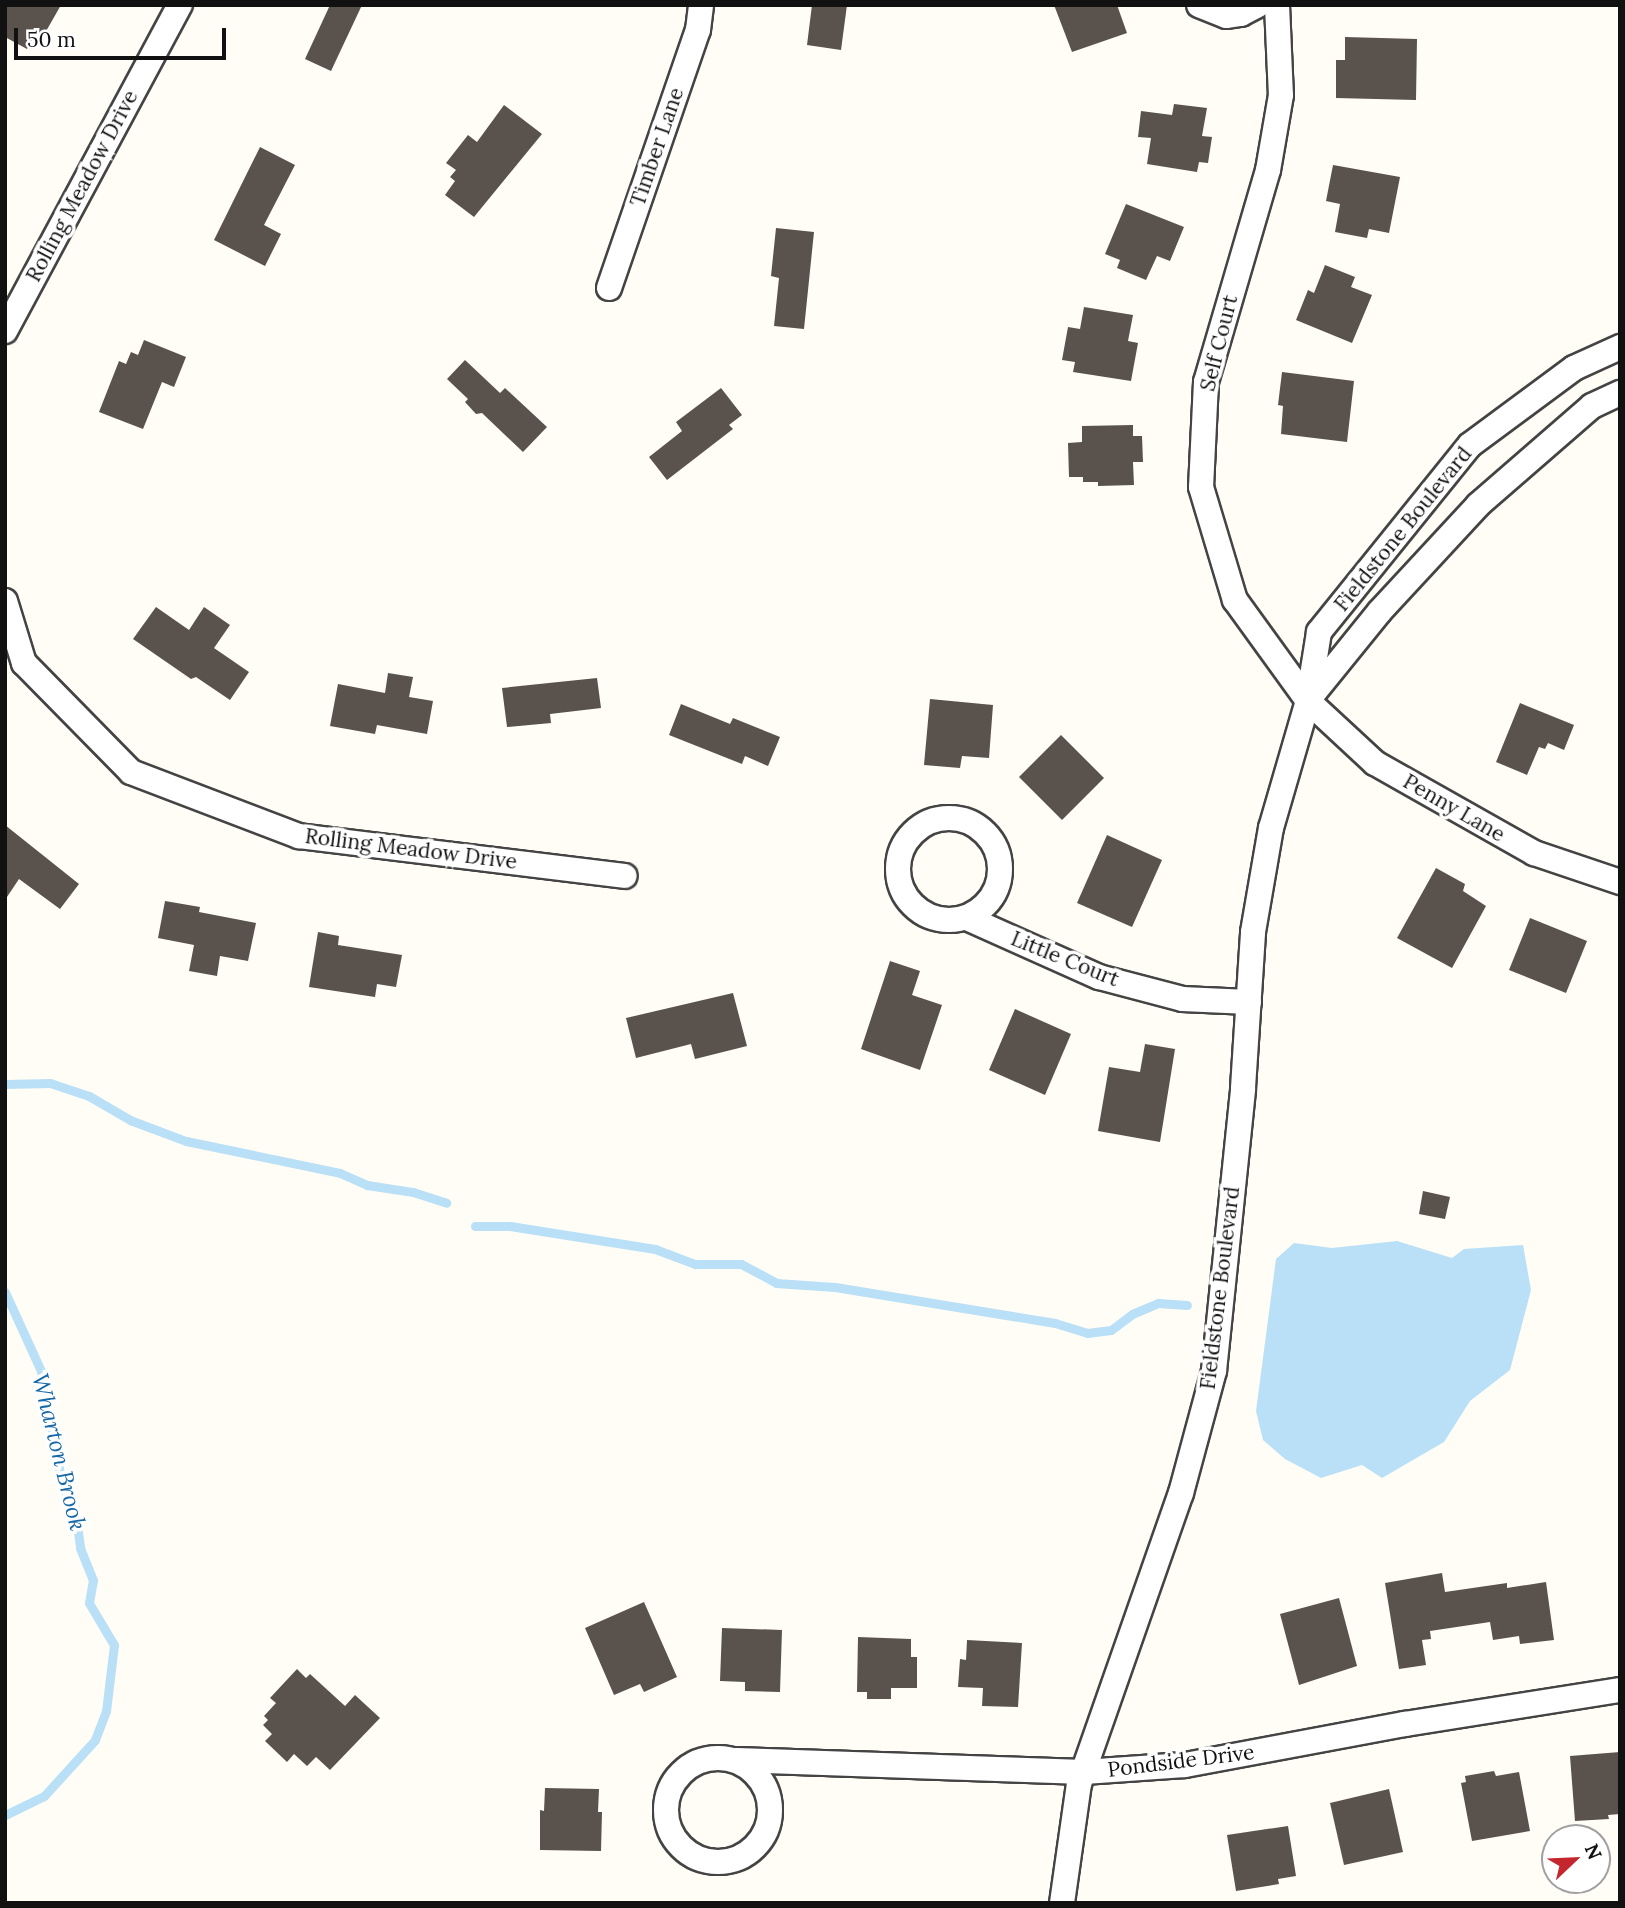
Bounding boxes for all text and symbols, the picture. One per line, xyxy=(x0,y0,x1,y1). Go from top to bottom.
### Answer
scale bar xyxy=(18,14,229,58)
text: 50 m xyxy=(27,26,76,53)
street label: Timber Lane xyxy=(625,84,689,210)
street label: Rolling Meadow Drive xyxy=(21,86,143,286)
street label: Self Court xyxy=(1195,292,1243,394)
street label: Fieldstone Boulevard xyxy=(1329,442,1477,616)
street label: Penny Lane xyxy=(1399,769,1509,847)
street label: Rolling Meadow Drive xyxy=(304,823,518,875)
street label: Little Court xyxy=(1007,926,1123,992)
street label: Fieldstone Boulevard xyxy=(1195,1185,1245,1391)
water label: Wharton Brook xyxy=(26,1371,92,1533)
street label: Pondside Drive xyxy=(1106,1739,1256,1783)
north arrow xyxy=(1541,1824,1611,1894)
text: N xyxy=(1580,1840,1607,1863)

